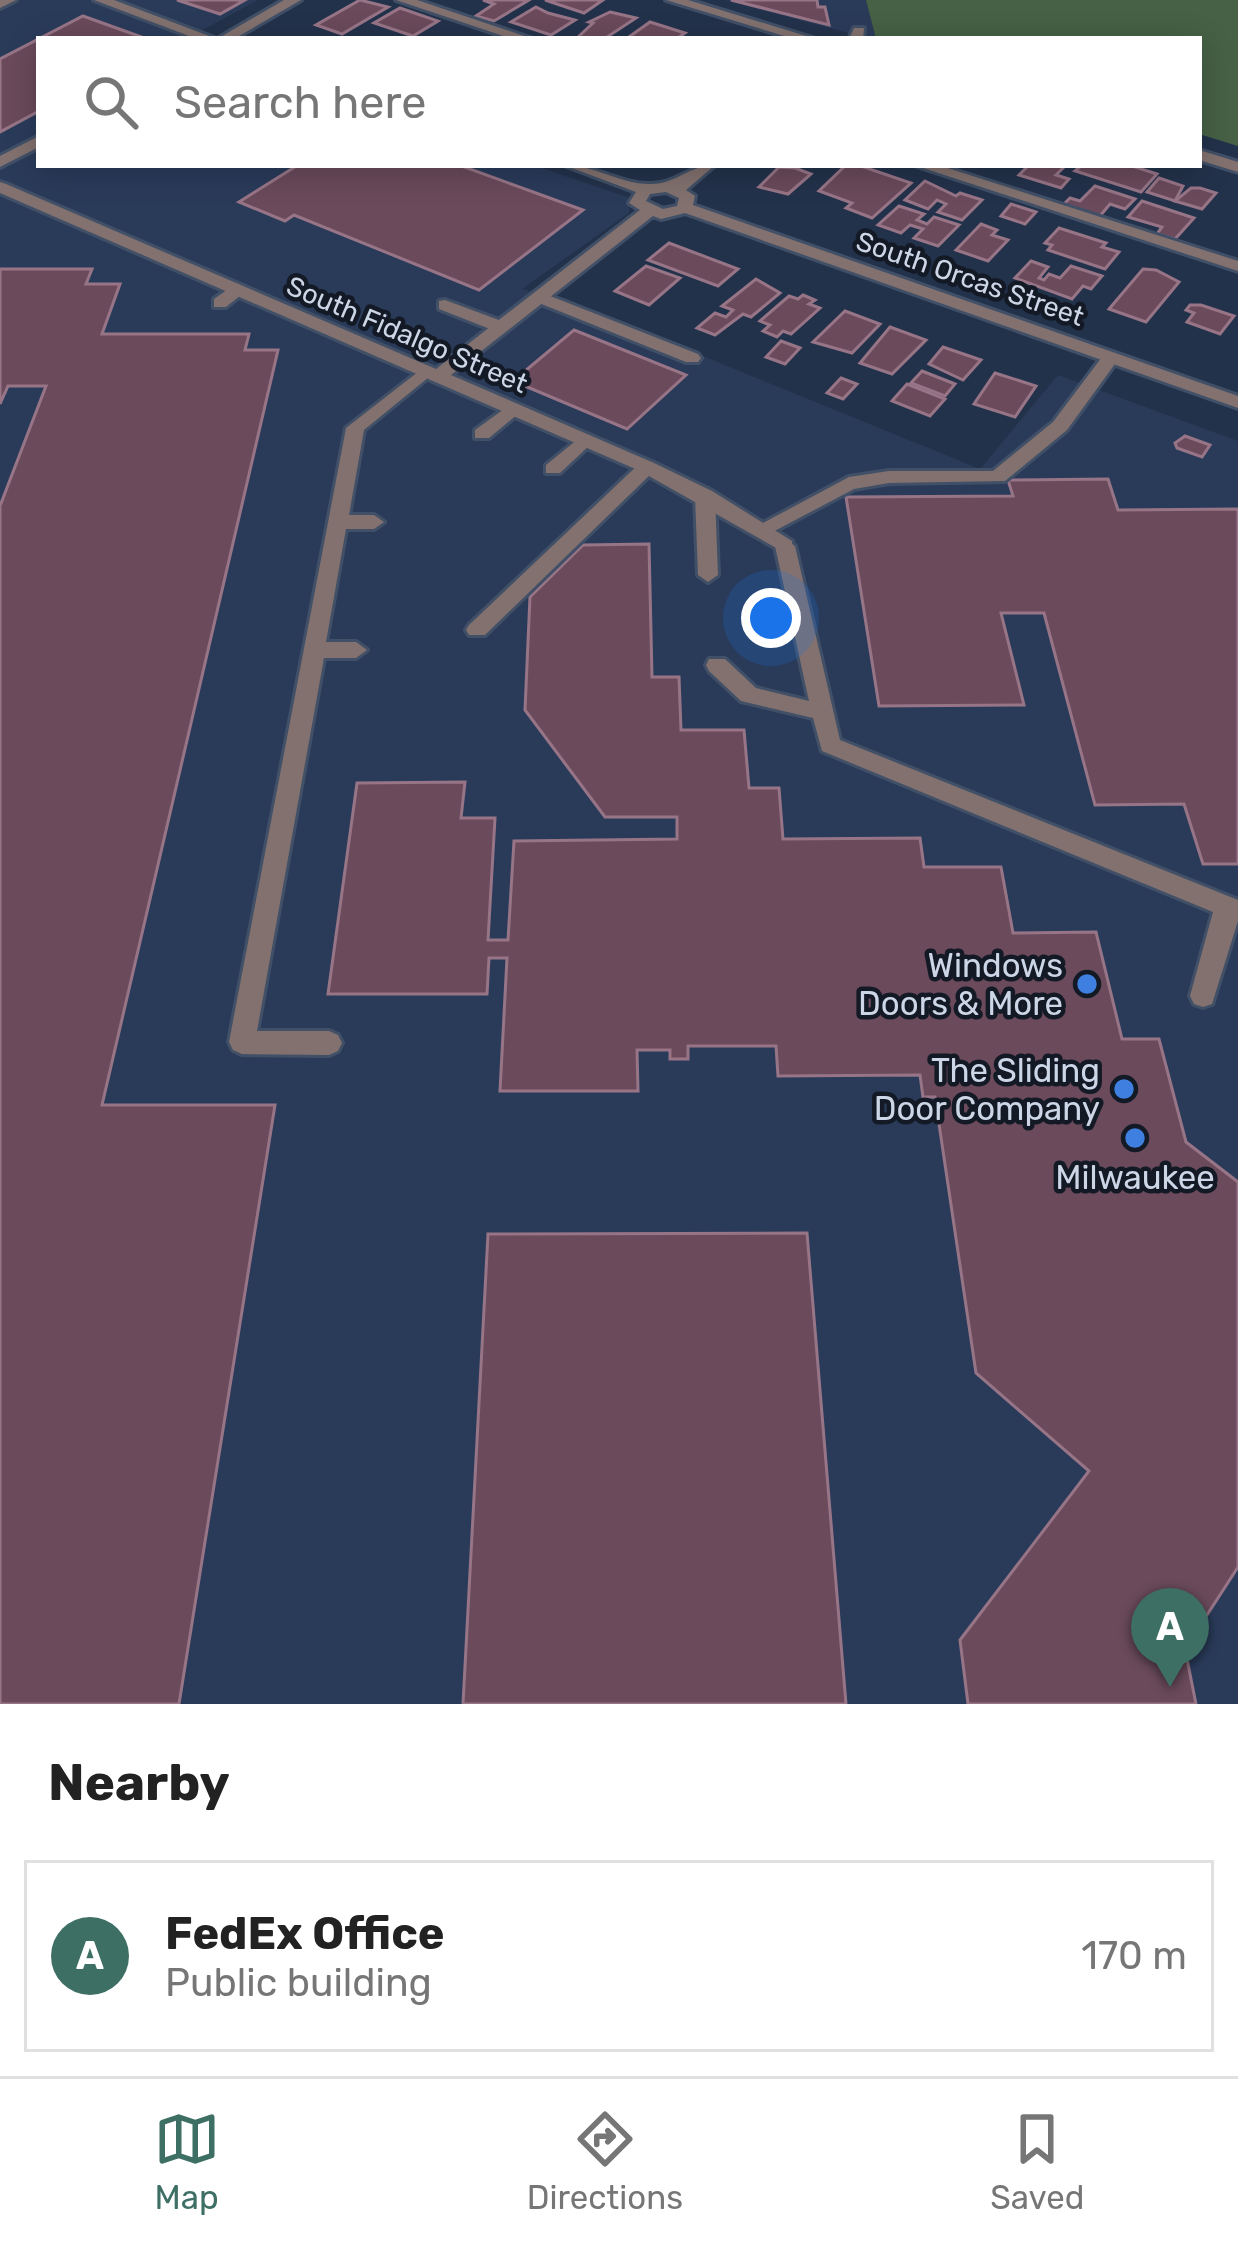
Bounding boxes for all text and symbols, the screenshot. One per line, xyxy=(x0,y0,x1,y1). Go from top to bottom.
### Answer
search box xyxy=(36,36,1202,168)
icon: search xyxy=(78,69,144,135)
text: Search here xyxy=(174,76,426,129)
street label: South Orcas Street xyxy=(852,225,1088,333)
street label: South Fidalgo Street xyxy=(282,270,532,400)
your location xyxy=(741,588,801,648)
place label: Windows Doors & More xyxy=(858,946,1063,1023)
marker: Windows Doors & More xyxy=(1074,971,1100,997)
place label: The Sliding Door Company xyxy=(874,1051,1100,1128)
marker: The Sliding Door Company xyxy=(1111,1076,1137,1102)
marker: Milwaukee xyxy=(1122,1125,1148,1151)
place label: Milwaukee xyxy=(1055,1158,1215,1197)
pin: A xyxy=(1131,1588,1209,1687)
text: Nearby xyxy=(48,1752,230,1813)
text: FedEx Office xyxy=(165,1907,444,1960)
text: A xyxy=(76,1933,104,1979)
text: 170 m xyxy=(1081,1933,1187,1979)
text: Public building xyxy=(165,1960,432,2006)
tab: Map xyxy=(154,2106,220,2217)
tab: Directions xyxy=(527,2106,683,2217)
tab: Saved xyxy=(990,2106,1084,2217)

